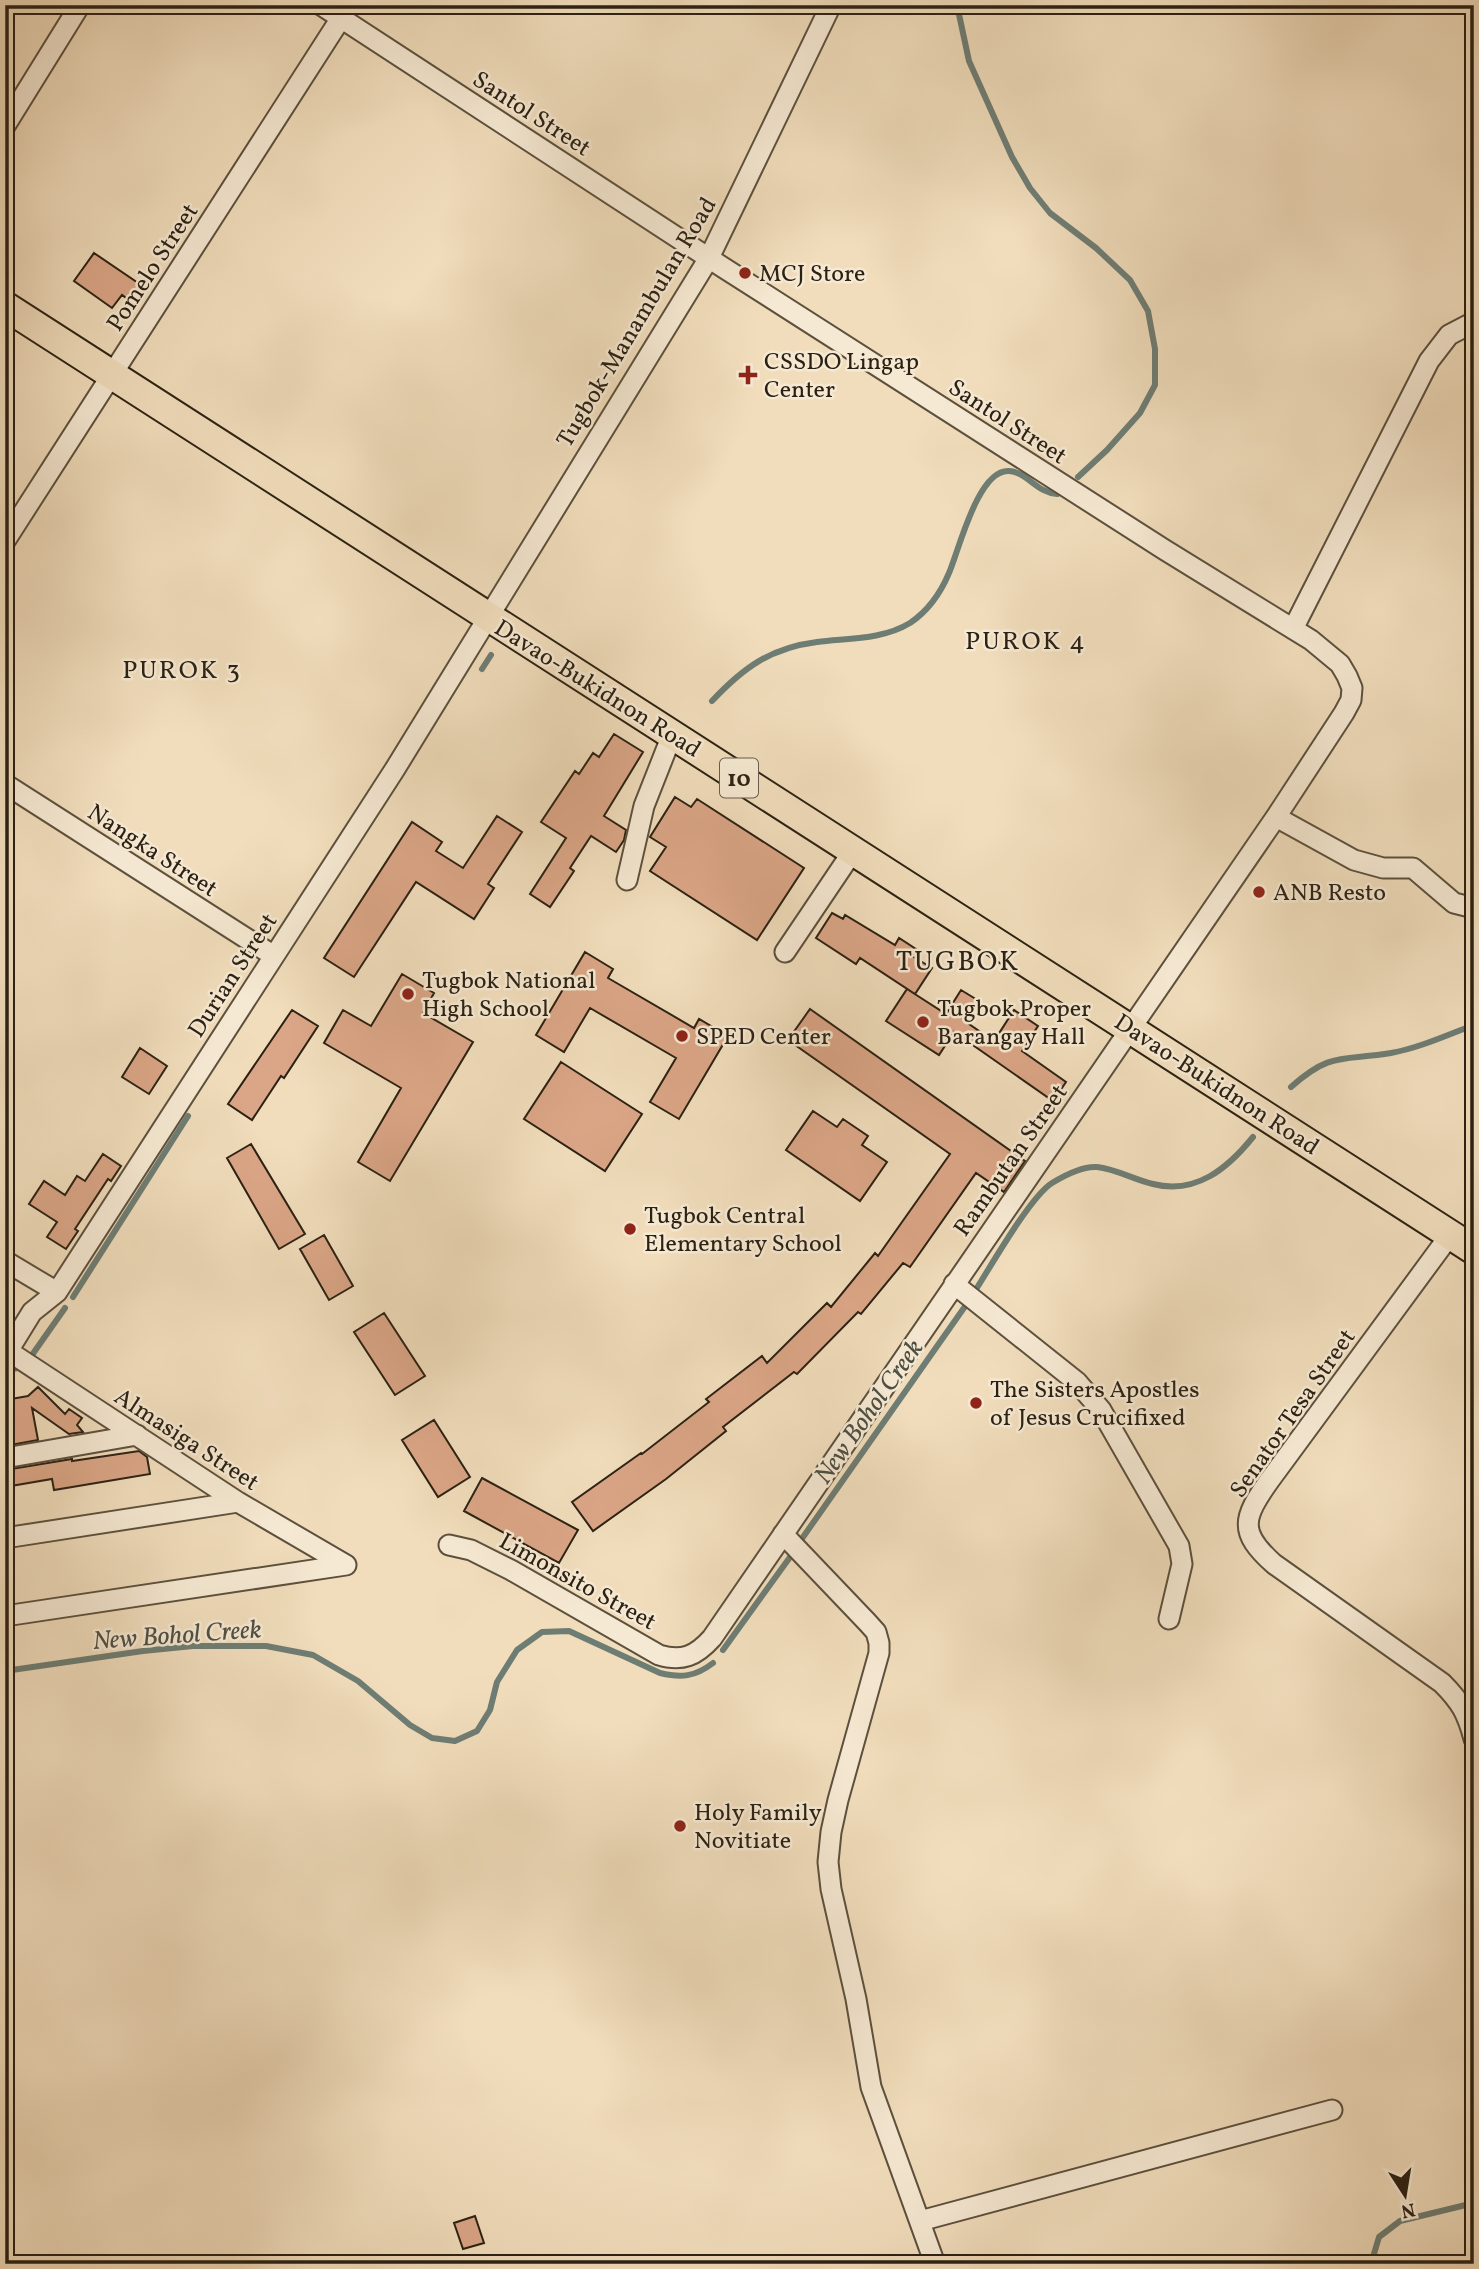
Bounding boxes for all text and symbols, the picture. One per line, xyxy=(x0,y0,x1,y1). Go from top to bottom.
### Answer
street label: Santol Street xyxy=(465,64,597,166)
street label: Tugbok-Manambulan Road xyxy=(549,191,726,455)
street label: Pomelo Street xyxy=(100,197,208,339)
place label: MCJ Store xyxy=(759,258,865,292)
marker: MCJ Store xyxy=(737,265,753,281)
place label: CSSDO Lingap Center xyxy=(764,346,919,408)
marker: CSSDO Lingap Center xyxy=(738,365,758,385)
street label: Santol Street xyxy=(941,372,1073,474)
street label: Davao-Bukidnon Road xyxy=(487,612,707,767)
district label: PUROK 4 xyxy=(965,624,1087,660)
district label: PUROK 3 xyxy=(122,653,242,689)
road number: 10 xyxy=(720,758,758,798)
street label: Nangka Street xyxy=(80,797,224,907)
place label: ANB Resto xyxy=(1273,877,1386,911)
marker: ANB Resto xyxy=(1251,884,1267,900)
street label: Durian Street xyxy=(181,907,287,1045)
district label: TUGBOK xyxy=(896,943,1020,982)
place label: Tugbok National High School xyxy=(422,965,595,1027)
marker: Tugbok National High School xyxy=(400,986,416,1002)
place label: Tugbok Proper Barangay Hall xyxy=(937,993,1091,1055)
street label: Davao-Bukidnon Road xyxy=(1107,1007,1325,1165)
marker: Tugbok Proper Barangay Hall xyxy=(915,1014,931,1030)
place label: SPED Center xyxy=(696,1021,831,1055)
marker: SPED Center xyxy=(674,1028,690,1044)
street label: Rambutan Street xyxy=(946,1078,1077,1244)
place label: Tugbok Central Elementary School xyxy=(644,1200,842,1262)
marker: Tugbok Central Elementary School xyxy=(622,1221,638,1237)
street label: Senator Tesa Street xyxy=(1223,1323,1365,1506)
water label: New Bohol Creek xyxy=(806,1333,933,1492)
place label: The Sisters Apostles of Jesus Crucifixed xyxy=(990,1374,1199,1436)
street label: Almasiga Street xyxy=(107,1381,265,1500)
marker: The Sisters Apostles of Jesus Crucifixed xyxy=(968,1395,984,1411)
street label: Limonsito Street xyxy=(492,1525,662,1640)
water label: New Bohol Creek xyxy=(92,1612,263,1660)
place label: Holy Family Novitiate xyxy=(694,1797,822,1859)
marker: Holy Family Novitiate xyxy=(672,1818,688,1834)
north arrow xyxy=(1370,2160,1440,2230)
text: N xyxy=(1398,2196,1418,2224)

